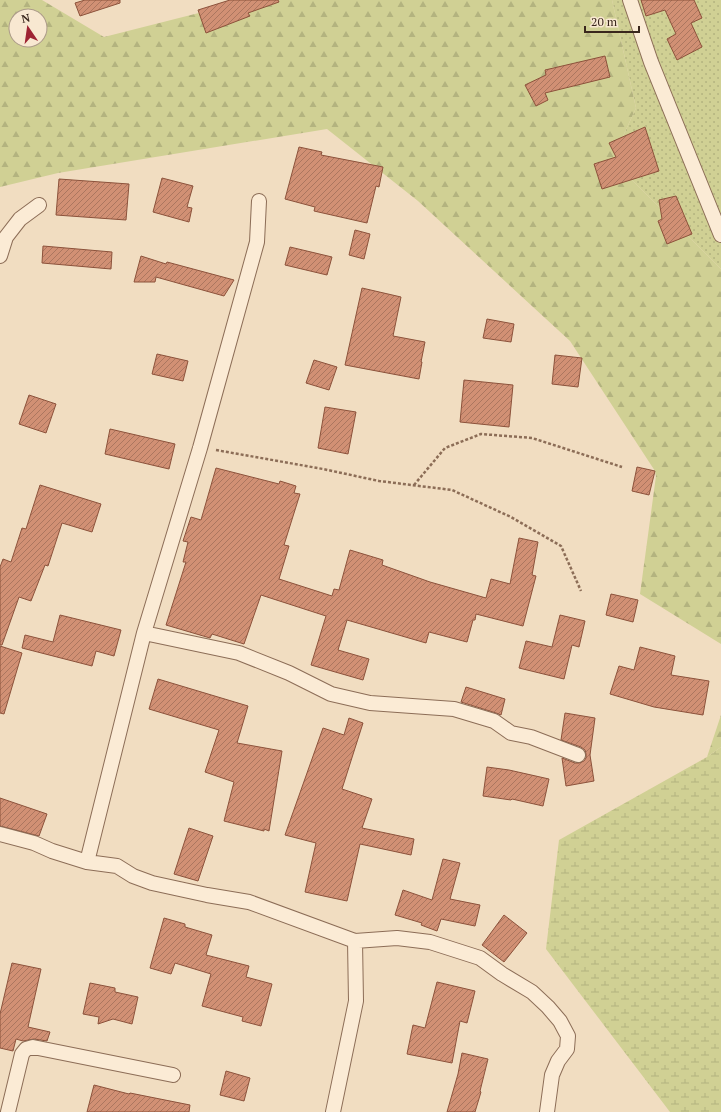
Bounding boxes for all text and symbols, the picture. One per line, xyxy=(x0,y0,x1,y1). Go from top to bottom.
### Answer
north arrow xyxy=(8,8,48,48)
scale bar xyxy=(585,8,639,34)
text: N xyxy=(20,10,32,26)
text: 20 m xyxy=(591,14,618,29)

